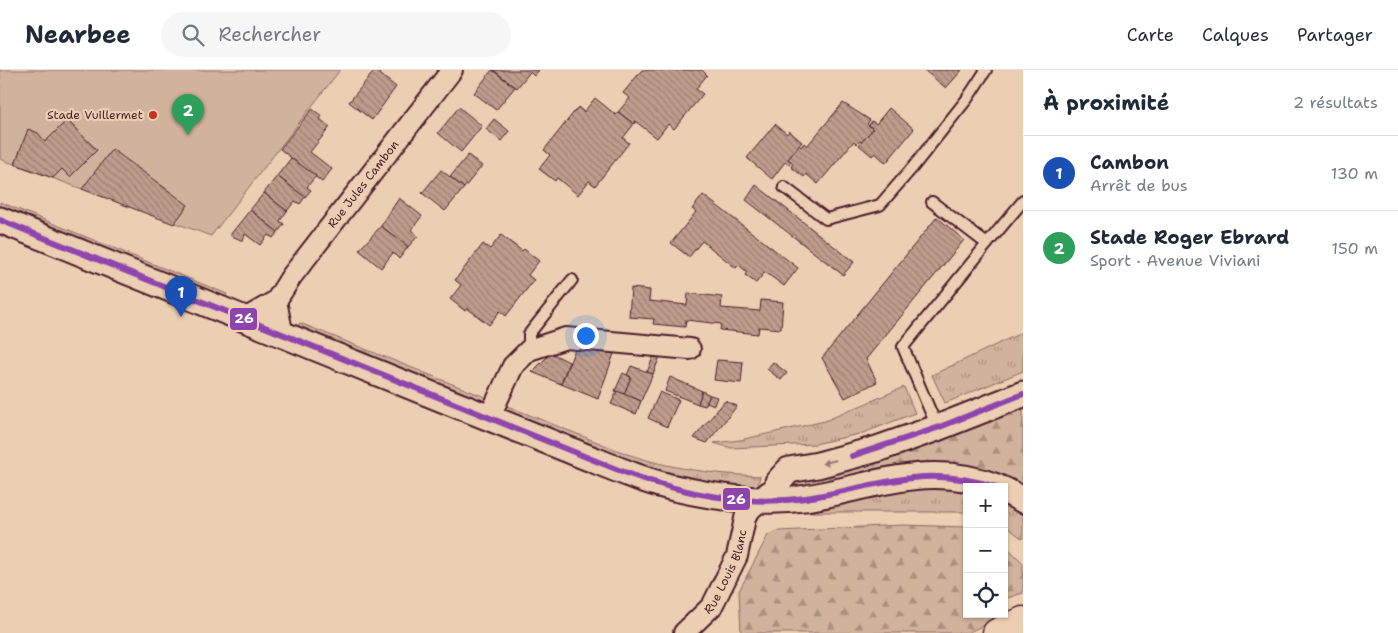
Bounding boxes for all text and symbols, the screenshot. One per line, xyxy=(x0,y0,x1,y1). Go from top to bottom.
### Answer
search box xyxy=(161,12,511,57)
text: Nearbee xyxy=(25,19,131,51)
icon: search xyxy=(179,21,207,49)
text: Rechercher xyxy=(219,22,321,47)
text: Carte xyxy=(1127,23,1174,47)
text: Calques xyxy=(1202,23,1269,47)
text: Partager xyxy=(1297,23,1373,47)
text: À proximité xyxy=(1043,89,1169,117)
text: 2 résultats xyxy=(1293,92,1378,113)
pin: 2 xyxy=(172,94,204,135)
place label: Stade Vuillermet xyxy=(47,107,143,123)
marker: Stade Vuillermet xyxy=(147,109,159,121)
street label: Rue Jules Cambon xyxy=(324,137,402,231)
text: Cambon xyxy=(1090,150,1169,175)
text: 1 xyxy=(1055,163,1063,184)
text: 130 m xyxy=(1331,163,1378,184)
text: Arrêt de bus xyxy=(1090,175,1188,196)
text: Stade Roger Ebrard xyxy=(1090,225,1289,250)
text: 2 xyxy=(1053,238,1065,259)
text: 150 m xyxy=(1331,238,1378,259)
text: Sport · Avenue Viviani xyxy=(1090,250,1261,271)
pin: 1 xyxy=(165,276,197,317)
line badge: 26 xyxy=(229,307,258,331)
text: 26 xyxy=(234,309,254,327)
your location xyxy=(573,323,599,349)
one-way arrow xyxy=(821,459,836,467)
map controls xyxy=(963,483,1008,618)
button: + xyxy=(963,483,1008,528)
line badge: 26 xyxy=(722,487,751,511)
text: 26 xyxy=(726,490,746,508)
street label: Rue Louis Blanc xyxy=(700,528,750,618)
button: − xyxy=(963,528,1008,573)
button: locate xyxy=(963,573,1008,618)

